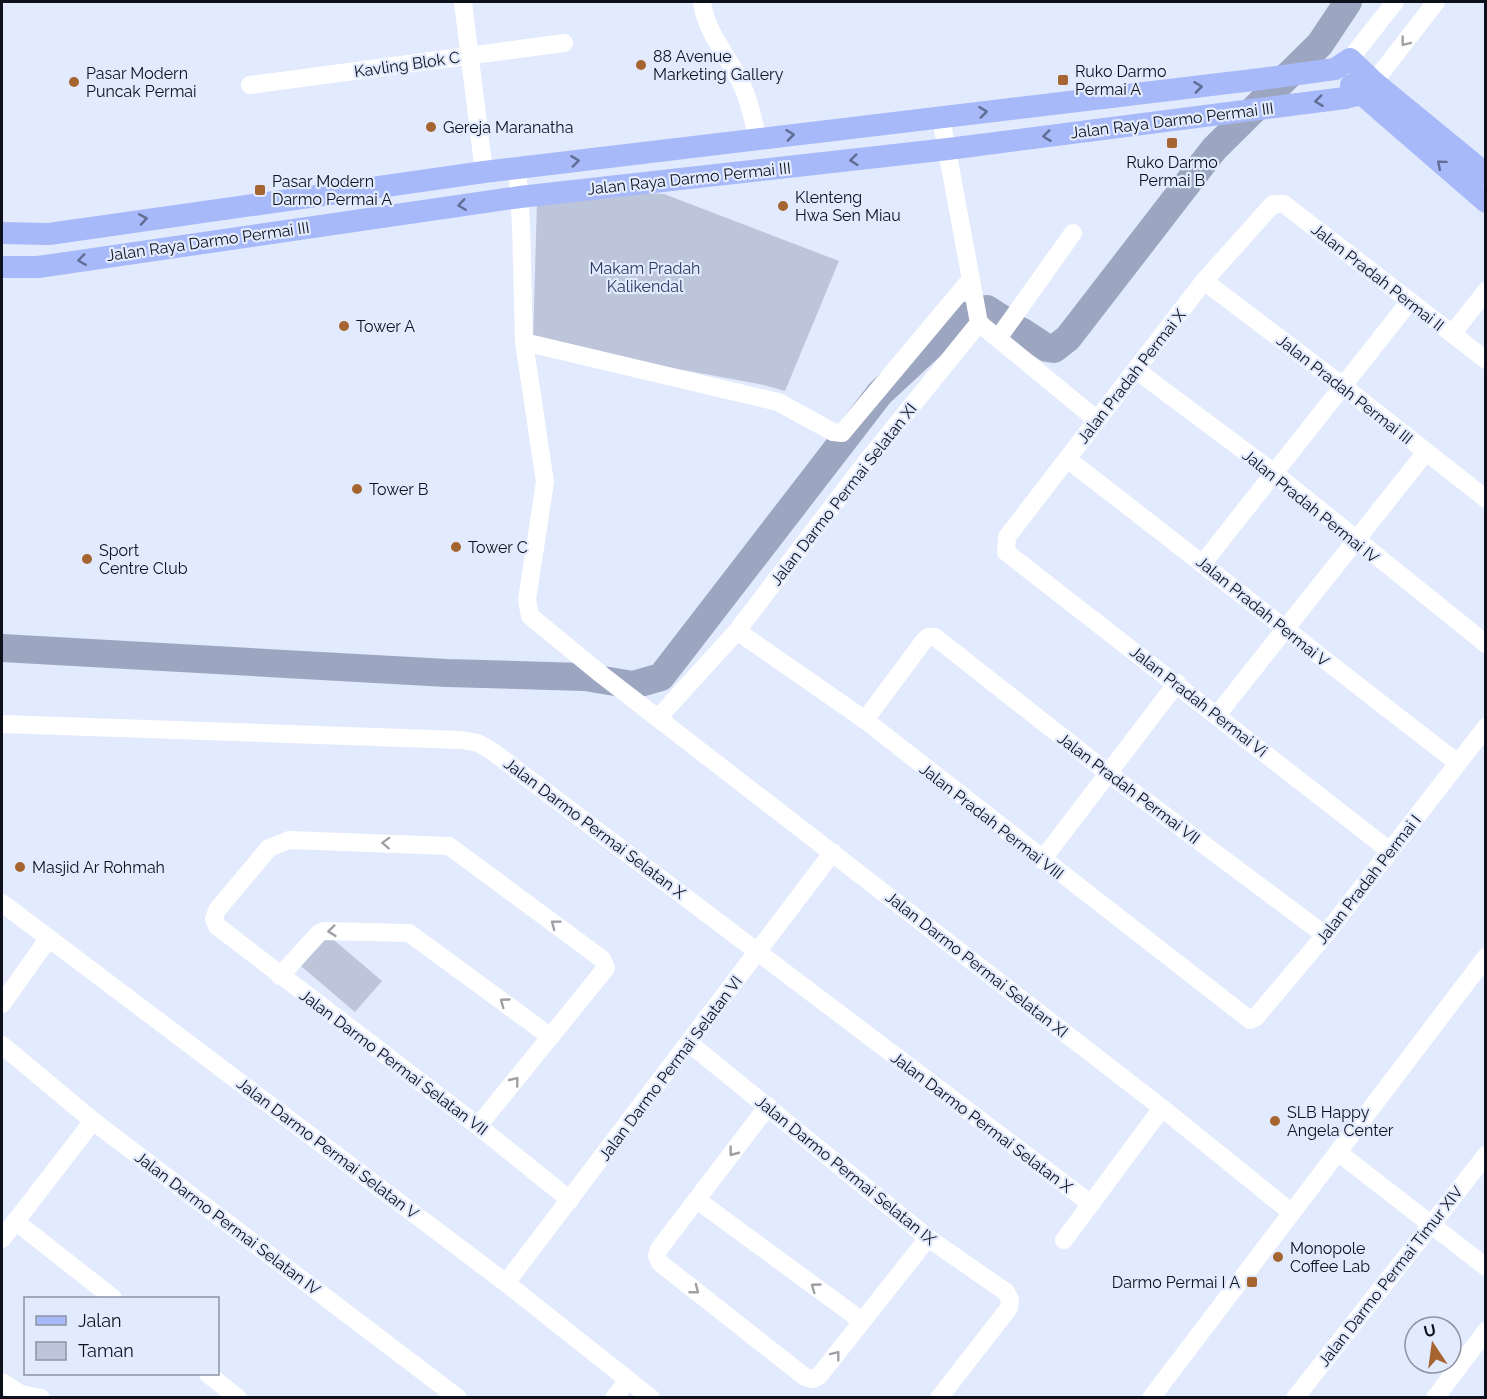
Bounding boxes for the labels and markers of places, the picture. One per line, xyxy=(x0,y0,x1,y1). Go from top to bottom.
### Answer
place label: 88 Avenue Marketing Gallery xyxy=(653,47,784,84)
marker: 88 Avenue Marketing Gallery xyxy=(634,58,648,72)
place label: Ruko Darmo Permai A xyxy=(1075,62,1166,99)
place label: Pasar Modern Puncak Permai xyxy=(86,64,197,101)
marker: Ruko Darmo Permai A xyxy=(1056,73,1070,87)
marker: Pasar Modern Puncak Permai xyxy=(67,75,81,89)
place label: Gereja Maranatha xyxy=(443,118,573,137)
marker: Gereja Maranatha xyxy=(424,120,438,134)
marker: Ruko Darmo Permai B xyxy=(1165,136,1179,150)
place label: Ruko Darmo Permai B xyxy=(1126,153,1218,190)
place label: Pasar Modern Darmo Permai A xyxy=(272,172,392,209)
marker: Pasar Modern Darmo Permai A xyxy=(253,183,267,197)
place label: Klenteng Hwa Sen Miau xyxy=(795,188,901,225)
marker: Klenteng Hwa Sen Miau xyxy=(776,199,790,213)
place label: Tower A xyxy=(356,317,415,336)
marker: Tower A xyxy=(337,319,351,333)
place label: Tower B xyxy=(369,480,428,499)
marker: Tower B xyxy=(350,482,364,496)
place label: Tower C xyxy=(468,538,528,557)
marker: Tower C xyxy=(449,540,463,554)
place label: Sport Centre Club xyxy=(99,541,188,578)
marker: Sport Centre Club xyxy=(80,552,94,566)
place label: Masjid Ar Rohmah xyxy=(32,858,165,877)
marker: Masjid Ar Rohmah xyxy=(13,860,27,874)
place label: SLB Happy Angela Center xyxy=(1287,1103,1394,1140)
marker: SLB Happy Angela Center xyxy=(1268,1114,1282,1128)
place label: Monopole Coffee Lab xyxy=(1290,1239,1370,1276)
marker: Monopole Coffee Lab xyxy=(1271,1250,1285,1264)
place label: Darmo Permai I A xyxy=(1112,1273,1240,1292)
marker: Darmo Permai I A xyxy=(1245,1275,1259,1289)

